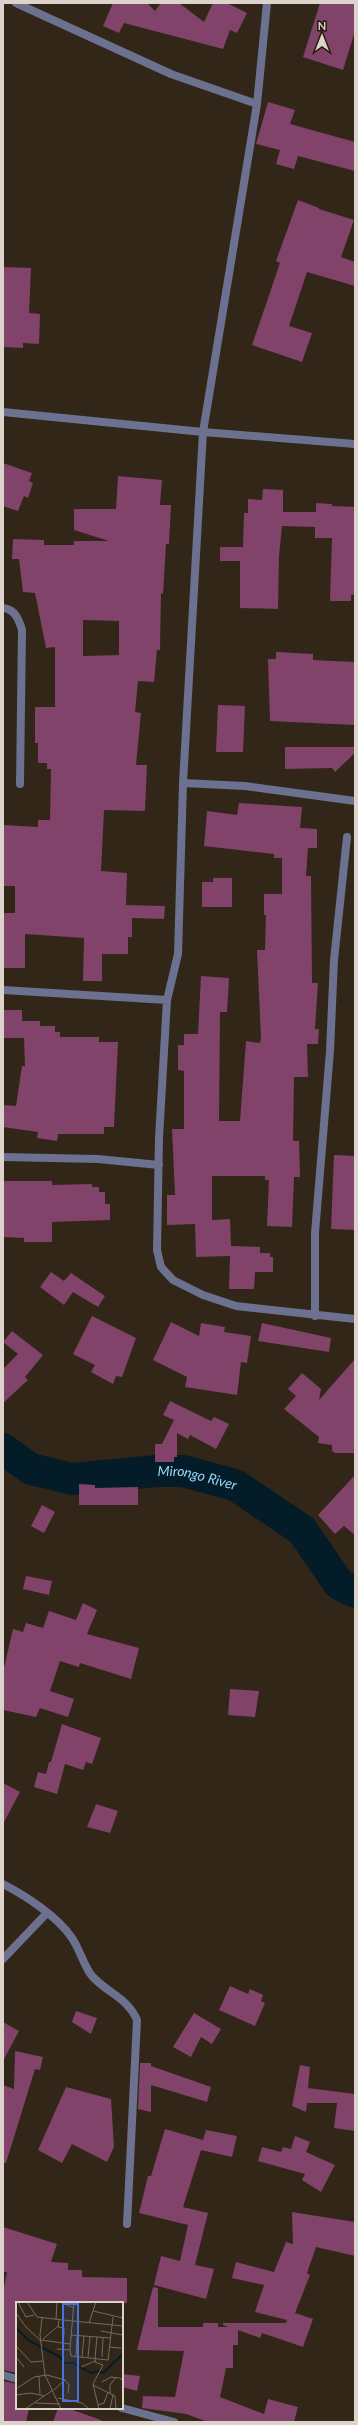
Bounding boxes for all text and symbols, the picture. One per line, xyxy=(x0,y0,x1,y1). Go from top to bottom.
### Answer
north arrow xyxy=(302,16,342,56)
text: N xyxy=(318,19,326,32)
water label: Mirongo River xyxy=(158,1462,239,1493)
inset map xyxy=(16,2302,123,2409)

